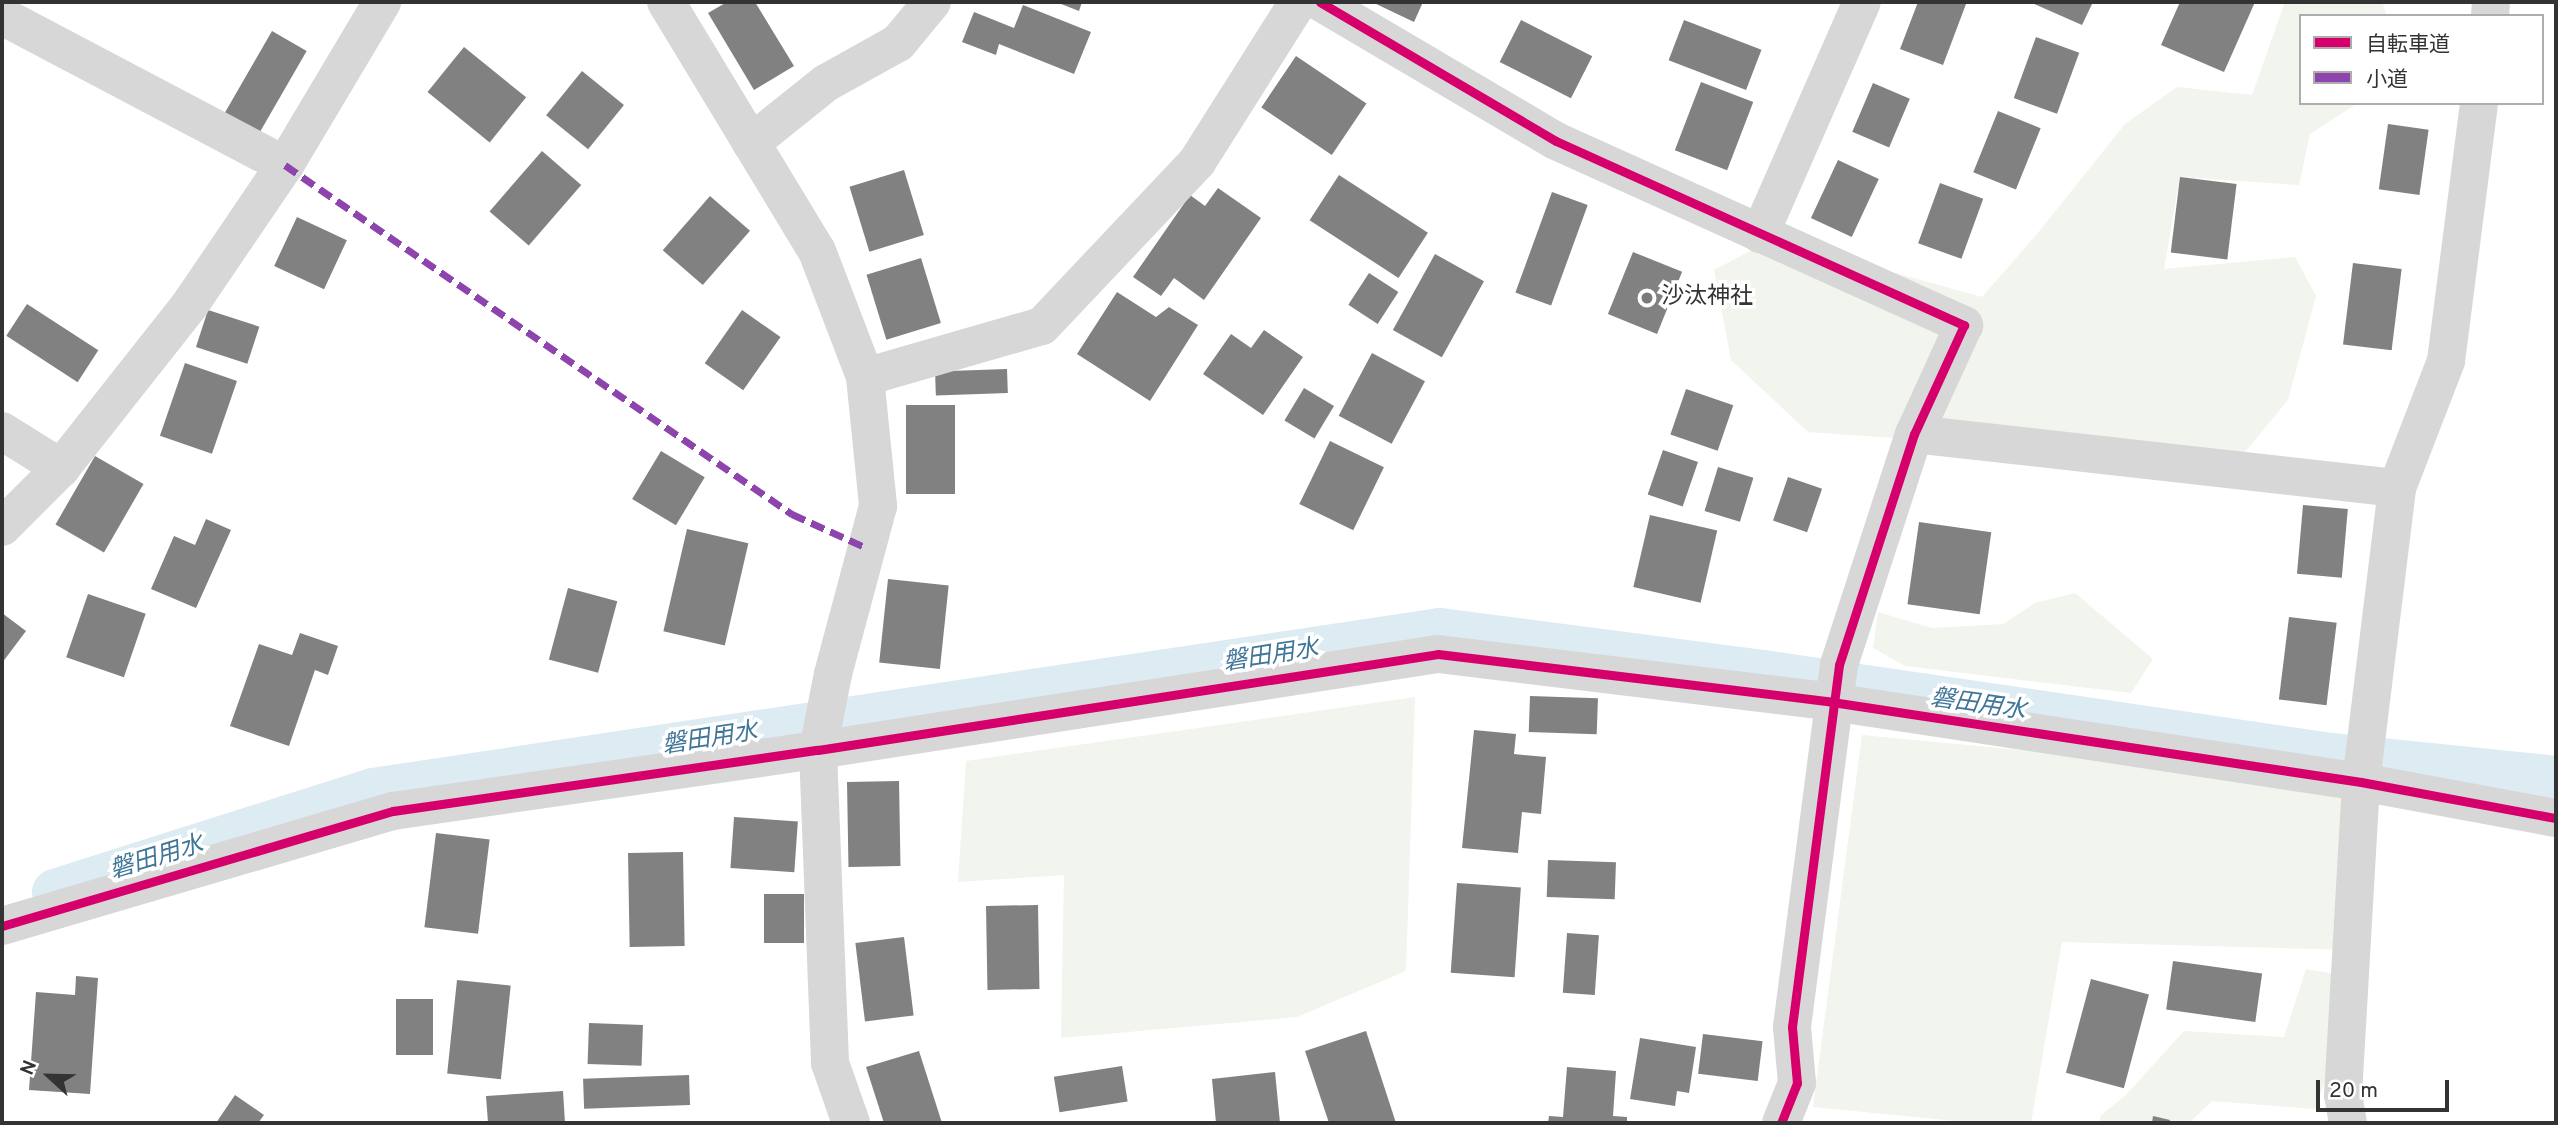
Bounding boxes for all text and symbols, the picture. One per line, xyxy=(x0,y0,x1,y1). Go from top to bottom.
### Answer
legend xyxy=(2299,14,2544,105)
text: 自転車道 xyxy=(2366,32,2450,59)
text: 小道 xyxy=(2366,67,2408,94)
place label: 沙汰神社 xyxy=(1661,284,1753,312)
marker: 沙汰神社 xyxy=(1639,290,1655,306)
water label: 磐田用水 xyxy=(1221,635,1321,679)
water label: 磐田用水 xyxy=(1928,685,2028,727)
water label: 磐田用水 xyxy=(660,718,760,762)
water label: 磐田用水 xyxy=(107,831,207,887)
north arrow xyxy=(14,1041,84,1111)
text: N xyxy=(16,1057,43,1079)
scale bar xyxy=(2320,1066,2453,1110)
text: 20 m xyxy=(2329,1078,2378,1105)

